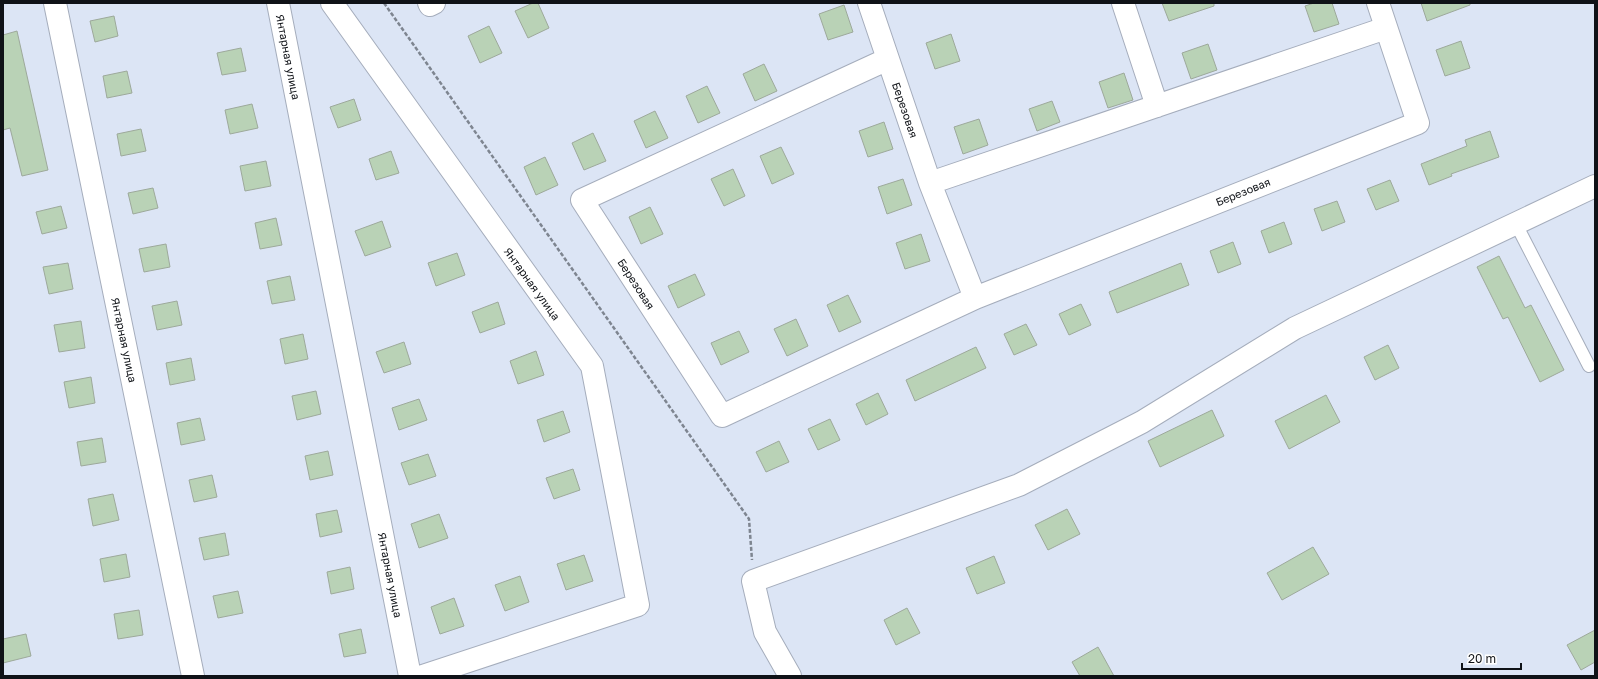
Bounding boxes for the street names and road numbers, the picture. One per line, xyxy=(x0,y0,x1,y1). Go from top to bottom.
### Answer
street label: Янтарная улица xyxy=(274,13,303,101)
street label: Березовая xyxy=(890,80,921,139)
street label: Березовая xyxy=(1214,175,1272,208)
street label: Янтарная улица xyxy=(502,245,563,323)
street label: Березовая xyxy=(615,256,658,312)
street label: Янтарная улица xyxy=(109,296,140,384)
street label: Янтарная улица xyxy=(376,531,405,619)

